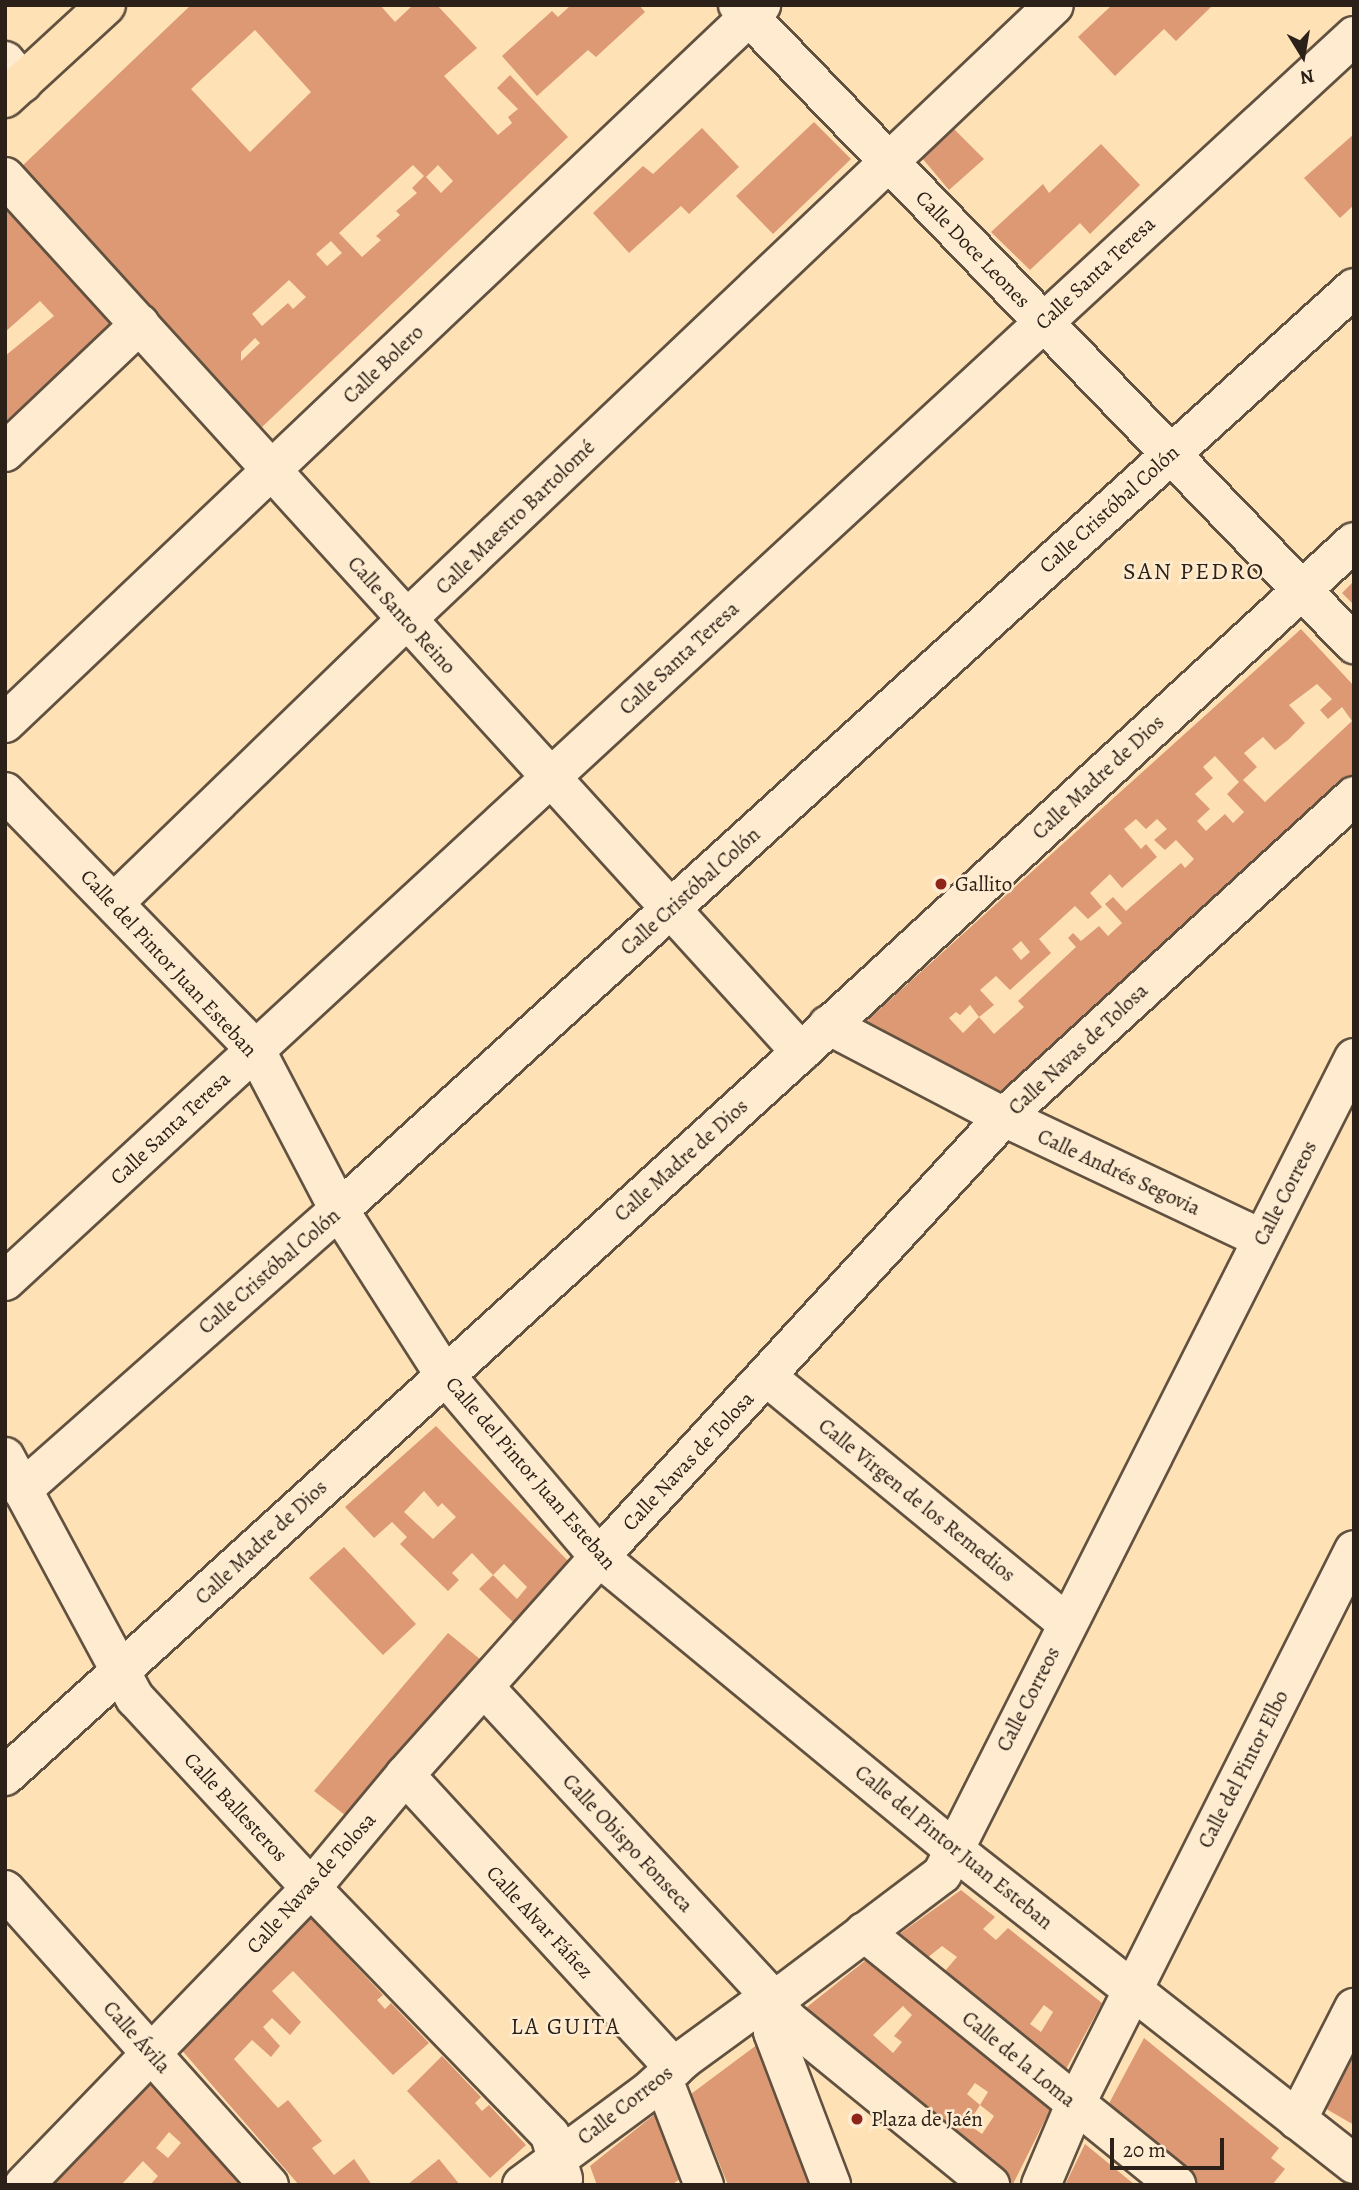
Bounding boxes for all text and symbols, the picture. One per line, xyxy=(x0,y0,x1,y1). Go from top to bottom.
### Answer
north arrow xyxy=(1268,21,1338,91)
text: N xyxy=(1298,63,1316,91)
street label: Calle Doce Leones xyxy=(910,185,1036,313)
street label: Calle Santa Teresa xyxy=(1030,211,1160,335)
street label: Calle Bolero xyxy=(337,319,429,409)
street label: Calle Maestro Bartolomé xyxy=(430,434,600,600)
street label: Calle Cristóbal Colón xyxy=(1034,440,1184,578)
street label: Calle Santo Reino xyxy=(343,551,461,679)
district label: SAN PEDRO xyxy=(1124,558,1264,586)
street label: Calle Santa Teresa xyxy=(614,596,744,720)
street label: Calle Madre de Dios xyxy=(1027,709,1169,845)
street label: Calle Cristóbal Colón xyxy=(615,822,765,960)
street label: Calle del Pintor Juan Esteban xyxy=(75,864,263,1062)
place label: Gallito xyxy=(955,871,1012,897)
marker: Gallito xyxy=(933,876,949,892)
street label: Calle Navas de Tolosa xyxy=(1003,978,1153,1120)
street label: Calle Santa Teresa xyxy=(105,1066,235,1190)
street label: Calle Madre de Dios xyxy=(609,1093,753,1227)
street label: Calle Andrés Segovia xyxy=(1034,1123,1204,1221)
street label: Calle Correos xyxy=(1248,1136,1322,1250)
street label: Calle Cristóbal Colón xyxy=(193,1203,345,1339)
street label: Calle del Pintor Juan Esteban xyxy=(440,1371,622,1575)
street label: Calle Navas de Tolosa xyxy=(617,1386,759,1536)
street label: Calle Virgen de los Remedios xyxy=(814,1413,1020,1587)
street label: Calle Madre de Dios xyxy=(190,1474,332,1610)
street label: Calle Correos xyxy=(991,1642,1065,1756)
street label: Calle del Pintor Elbo xyxy=(1192,1686,1294,1852)
street label: Calle Ballesteros xyxy=(179,1747,293,1867)
street label: Calle del Pintor Juan Esteban xyxy=(850,1759,1058,1935)
street label: Calle Obispo Fonseca xyxy=(557,1769,699,1917)
street label: Calle Navas de Tolosa xyxy=(241,1807,381,1959)
street label: Calle Alvar Fáñez xyxy=(481,1860,599,1984)
street label: Calle Ávila xyxy=(98,1996,176,2078)
street label: Calle de la Loma xyxy=(957,2005,1081,2113)
district label: LA GUITA xyxy=(512,2013,620,2041)
street label: Calle Correos xyxy=(572,2060,678,2150)
place label: Plaza de Jaén xyxy=(871,2106,983,2132)
marker: Plaza de Jaén xyxy=(849,2111,865,2127)
scale bar xyxy=(1114,2124,1228,2168)
text: 20 m xyxy=(1123,2136,1166,2164)

